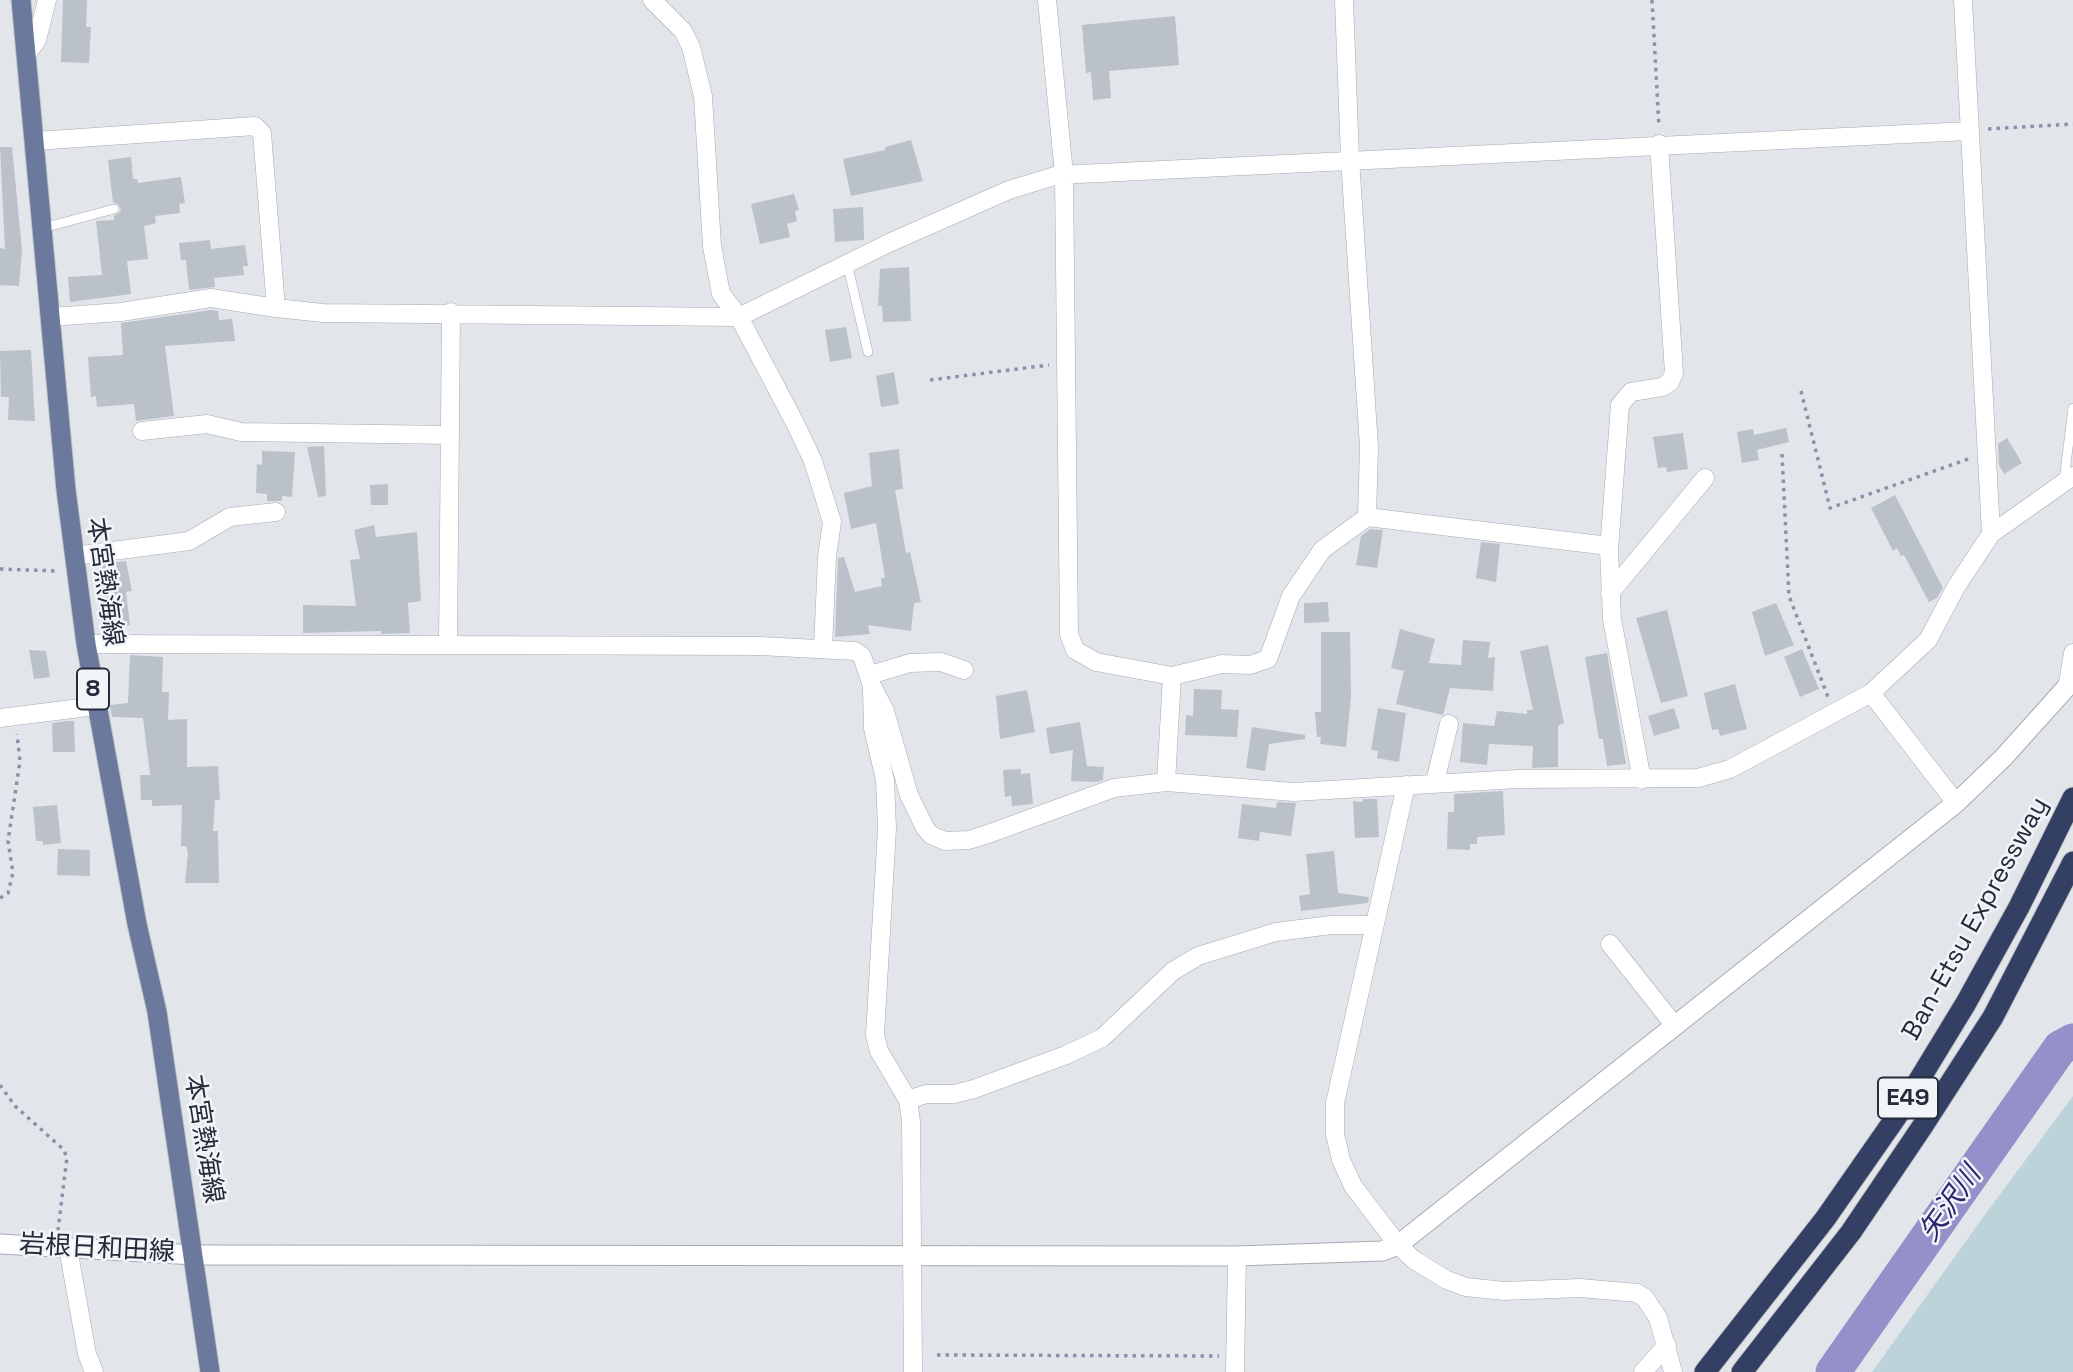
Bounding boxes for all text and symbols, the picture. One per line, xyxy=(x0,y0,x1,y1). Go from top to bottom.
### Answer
street label: 本宮熱海線 xyxy=(80,515,128,649)
road number: 8 xyxy=(77,668,109,710)
street label: Ban-Etsu Expressway xyxy=(1896,792,2056,1046)
street label: 本宮熱海線 xyxy=(177,1072,229,1206)
road number: E49 xyxy=(1878,1078,1938,1118)
water label: 矢沢川 xyxy=(1913,1160,1989,1248)
street label: 岩根日和田線 xyxy=(18,1229,176,1269)

